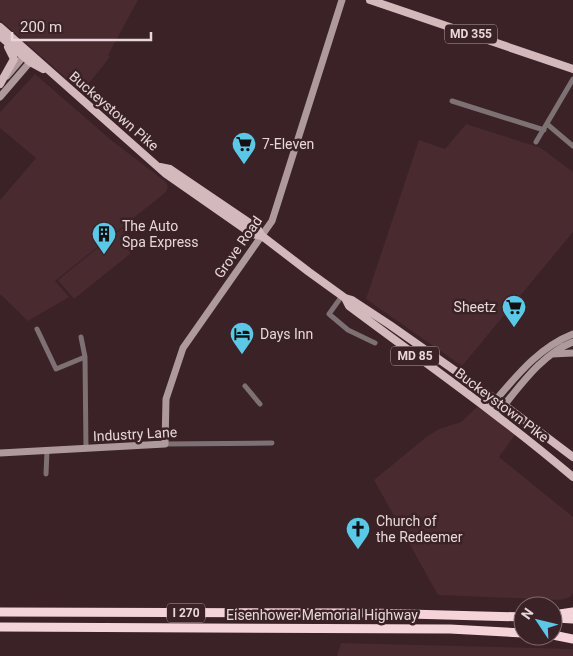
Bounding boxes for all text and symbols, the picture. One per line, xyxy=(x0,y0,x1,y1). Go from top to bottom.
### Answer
scale bar xyxy=(12,10,151,42)
text: 200 m xyxy=(20,18,62,36)
road number: MD 355 xyxy=(445,24,497,44)
street label: Buckeystown Pike xyxy=(66,68,162,154)
supermarket icon: 7-Eleven xyxy=(231,131,257,165)
place label: 7-Eleven xyxy=(262,136,314,152)
street label: Grove Road xyxy=(211,213,265,281)
place label: The Auto Spa Express xyxy=(122,218,199,250)
building icon: The Auto Spa Express xyxy=(91,221,117,255)
supermarket icon: Sheetz xyxy=(501,294,527,328)
place label: Sheetz xyxy=(454,299,496,315)
hotel icon: Days Inn xyxy=(229,321,255,355)
place label: Days Inn xyxy=(260,326,313,342)
road number: MD 85 xyxy=(391,346,439,366)
street label: Buckeystown Pike xyxy=(452,365,552,445)
street label: Industry Lane xyxy=(93,424,177,444)
place label: Church of the Redeemer xyxy=(376,513,463,545)
church icon: Church of the Redeemer xyxy=(345,516,371,550)
north arrow xyxy=(513,596,563,646)
road number: I 270 xyxy=(167,604,205,622)
text: N xyxy=(518,605,537,622)
street label: Eisenhower Memorial Highway xyxy=(226,607,418,623)

